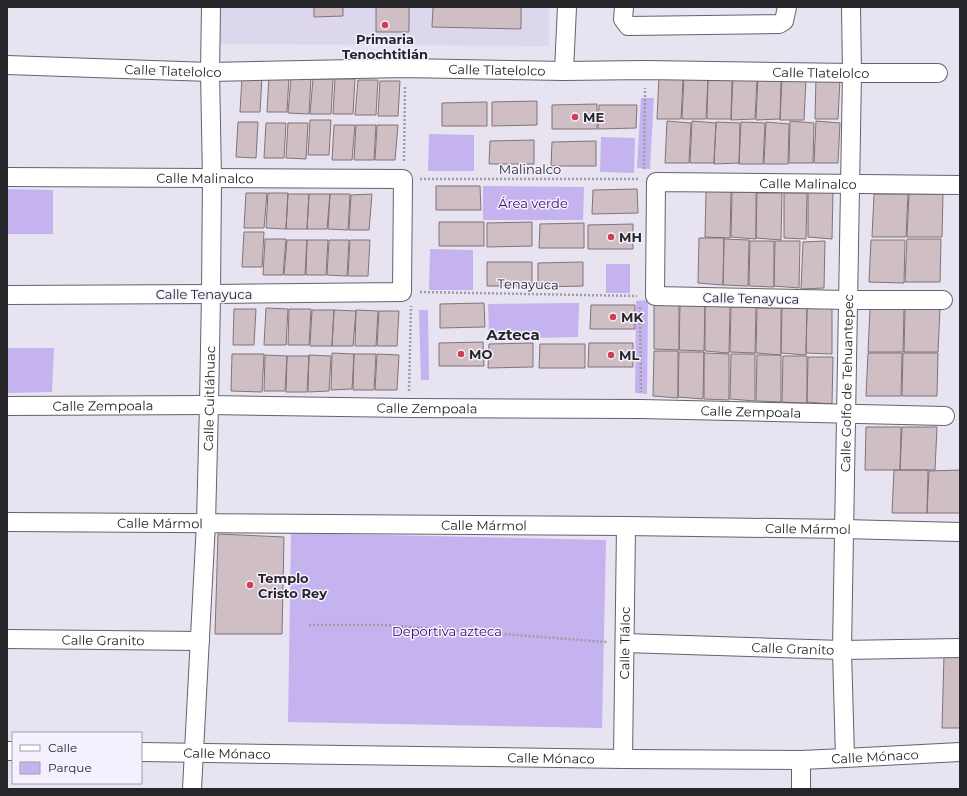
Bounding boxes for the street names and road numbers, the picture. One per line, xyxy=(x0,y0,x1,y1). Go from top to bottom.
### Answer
street label: Calle Tlatelolco xyxy=(124,61,222,80)
street label: Calle Tlatelolco xyxy=(448,61,546,79)
street label: Calle Tlatelolco xyxy=(772,64,869,81)
street label: Malinalco xyxy=(499,161,561,177)
street label: Calle Malinalco xyxy=(156,170,254,186)
street label: Calle Malinalco xyxy=(759,175,857,192)
street label: Tenayuca xyxy=(497,275,559,293)
street label: Calle Tenayuca xyxy=(156,286,252,302)
street label: Calle Tenayuca xyxy=(703,289,799,307)
street label: Calle Golfo de Tehuantepec xyxy=(837,294,856,472)
street label: Calle Cuitláhuac xyxy=(200,346,218,451)
street label: Calle Zempoala xyxy=(53,397,153,414)
street label: Calle Zempoala xyxy=(376,400,477,416)
street label: Calle Zempoala xyxy=(700,402,802,421)
street label: Calle Mármol xyxy=(117,515,203,531)
street label: Calle Mármol xyxy=(441,517,527,533)
street label: Calle Mármol xyxy=(765,520,851,537)
street label: Calle Tláloc xyxy=(616,607,633,679)
street label: Calle Granito xyxy=(61,632,145,648)
street label: Calle Granito xyxy=(751,639,835,658)
street label: Calle Mónaco xyxy=(183,745,271,762)
street label: Calle Mónaco xyxy=(831,746,919,767)
street label: Calle Mónaco xyxy=(507,749,595,767)

